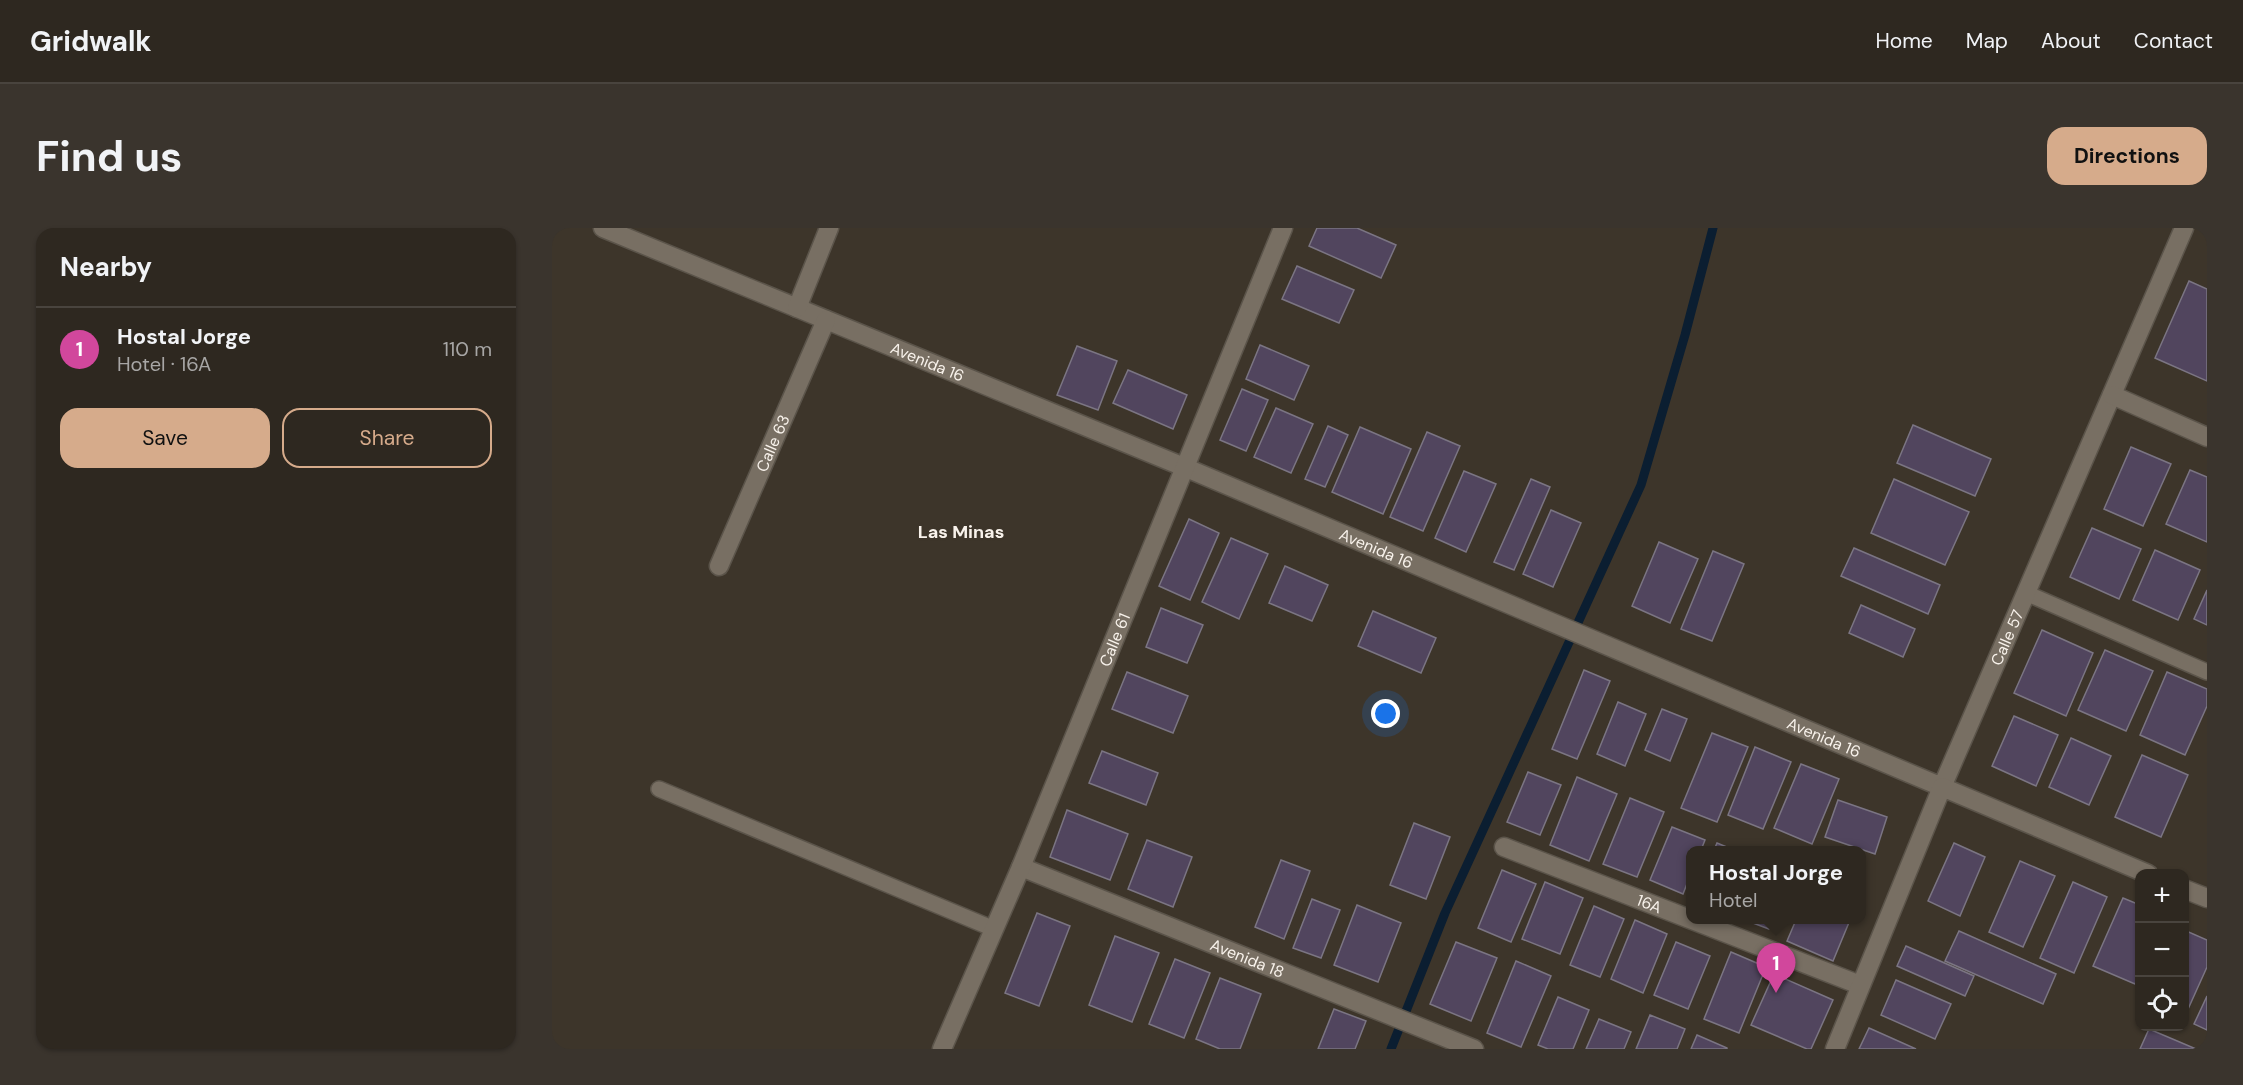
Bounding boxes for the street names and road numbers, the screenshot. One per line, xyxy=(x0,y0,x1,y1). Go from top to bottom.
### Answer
street label: Avenida 16 xyxy=(887,337,968,387)
street label: Calle 63 xyxy=(751,412,795,475)
street label: Avenida 16 xyxy=(1336,524,1416,574)
street label: Calle 57 xyxy=(1986,606,2029,669)
street label: Calle 61 xyxy=(1094,610,1135,670)
street label: Avenida 16 xyxy=(1784,713,1864,763)
street label: 16A xyxy=(1634,890,1665,918)
street label: Avenida 18 xyxy=(1207,934,1287,983)

